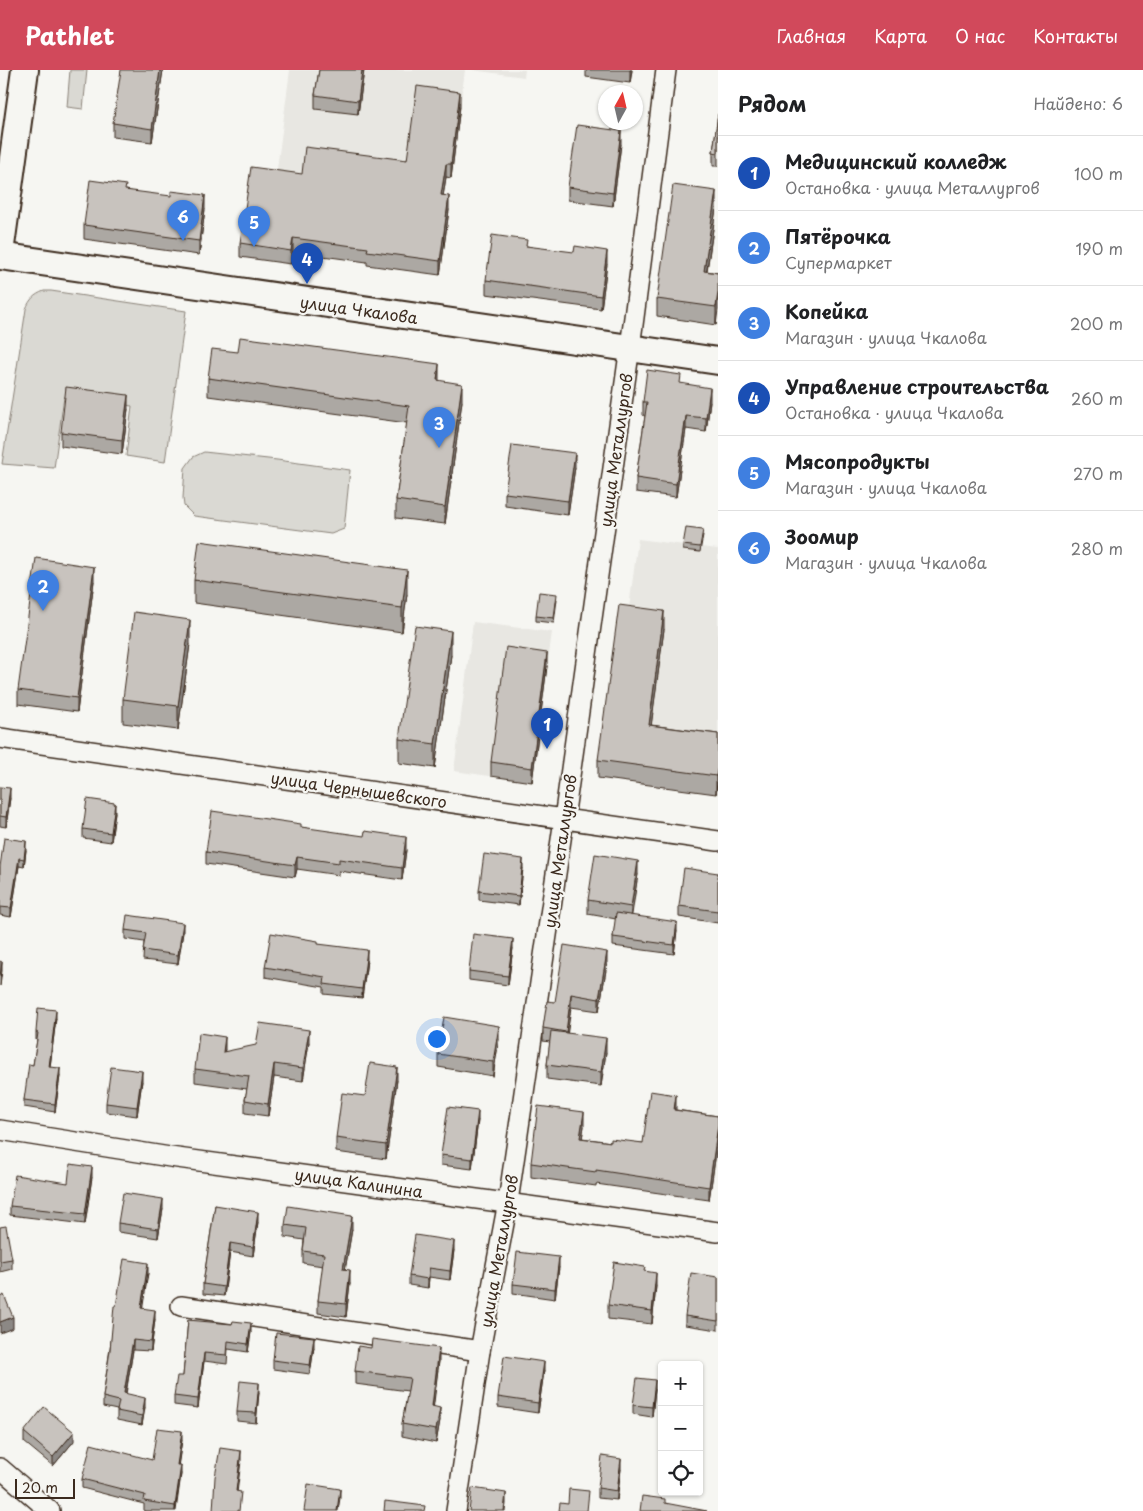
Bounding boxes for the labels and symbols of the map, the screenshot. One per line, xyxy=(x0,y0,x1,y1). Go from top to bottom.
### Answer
north arrow xyxy=(598,85,643,130)
pin: 6 xyxy=(167,200,199,241)
pin: 5 xyxy=(238,206,270,247)
pin: 4 xyxy=(291,243,323,284)
street label: улица Чкалова xyxy=(299,289,419,329)
street label: улица Металлургов xyxy=(592,372,638,528)
pin: 3 xyxy=(423,407,455,448)
pin: 2 xyxy=(27,570,59,611)
pin: 1 xyxy=(531,708,563,749)
street label: улица Чернышевского xyxy=(269,765,449,813)
street label: улица Металлургов xyxy=(536,773,582,929)
your location xyxy=(424,1026,450,1052)
street label: улица Калинина xyxy=(293,1161,425,1203)
street label: улица Металлургов xyxy=(473,1173,523,1329)
scale bar xyxy=(15,1476,75,1499)

